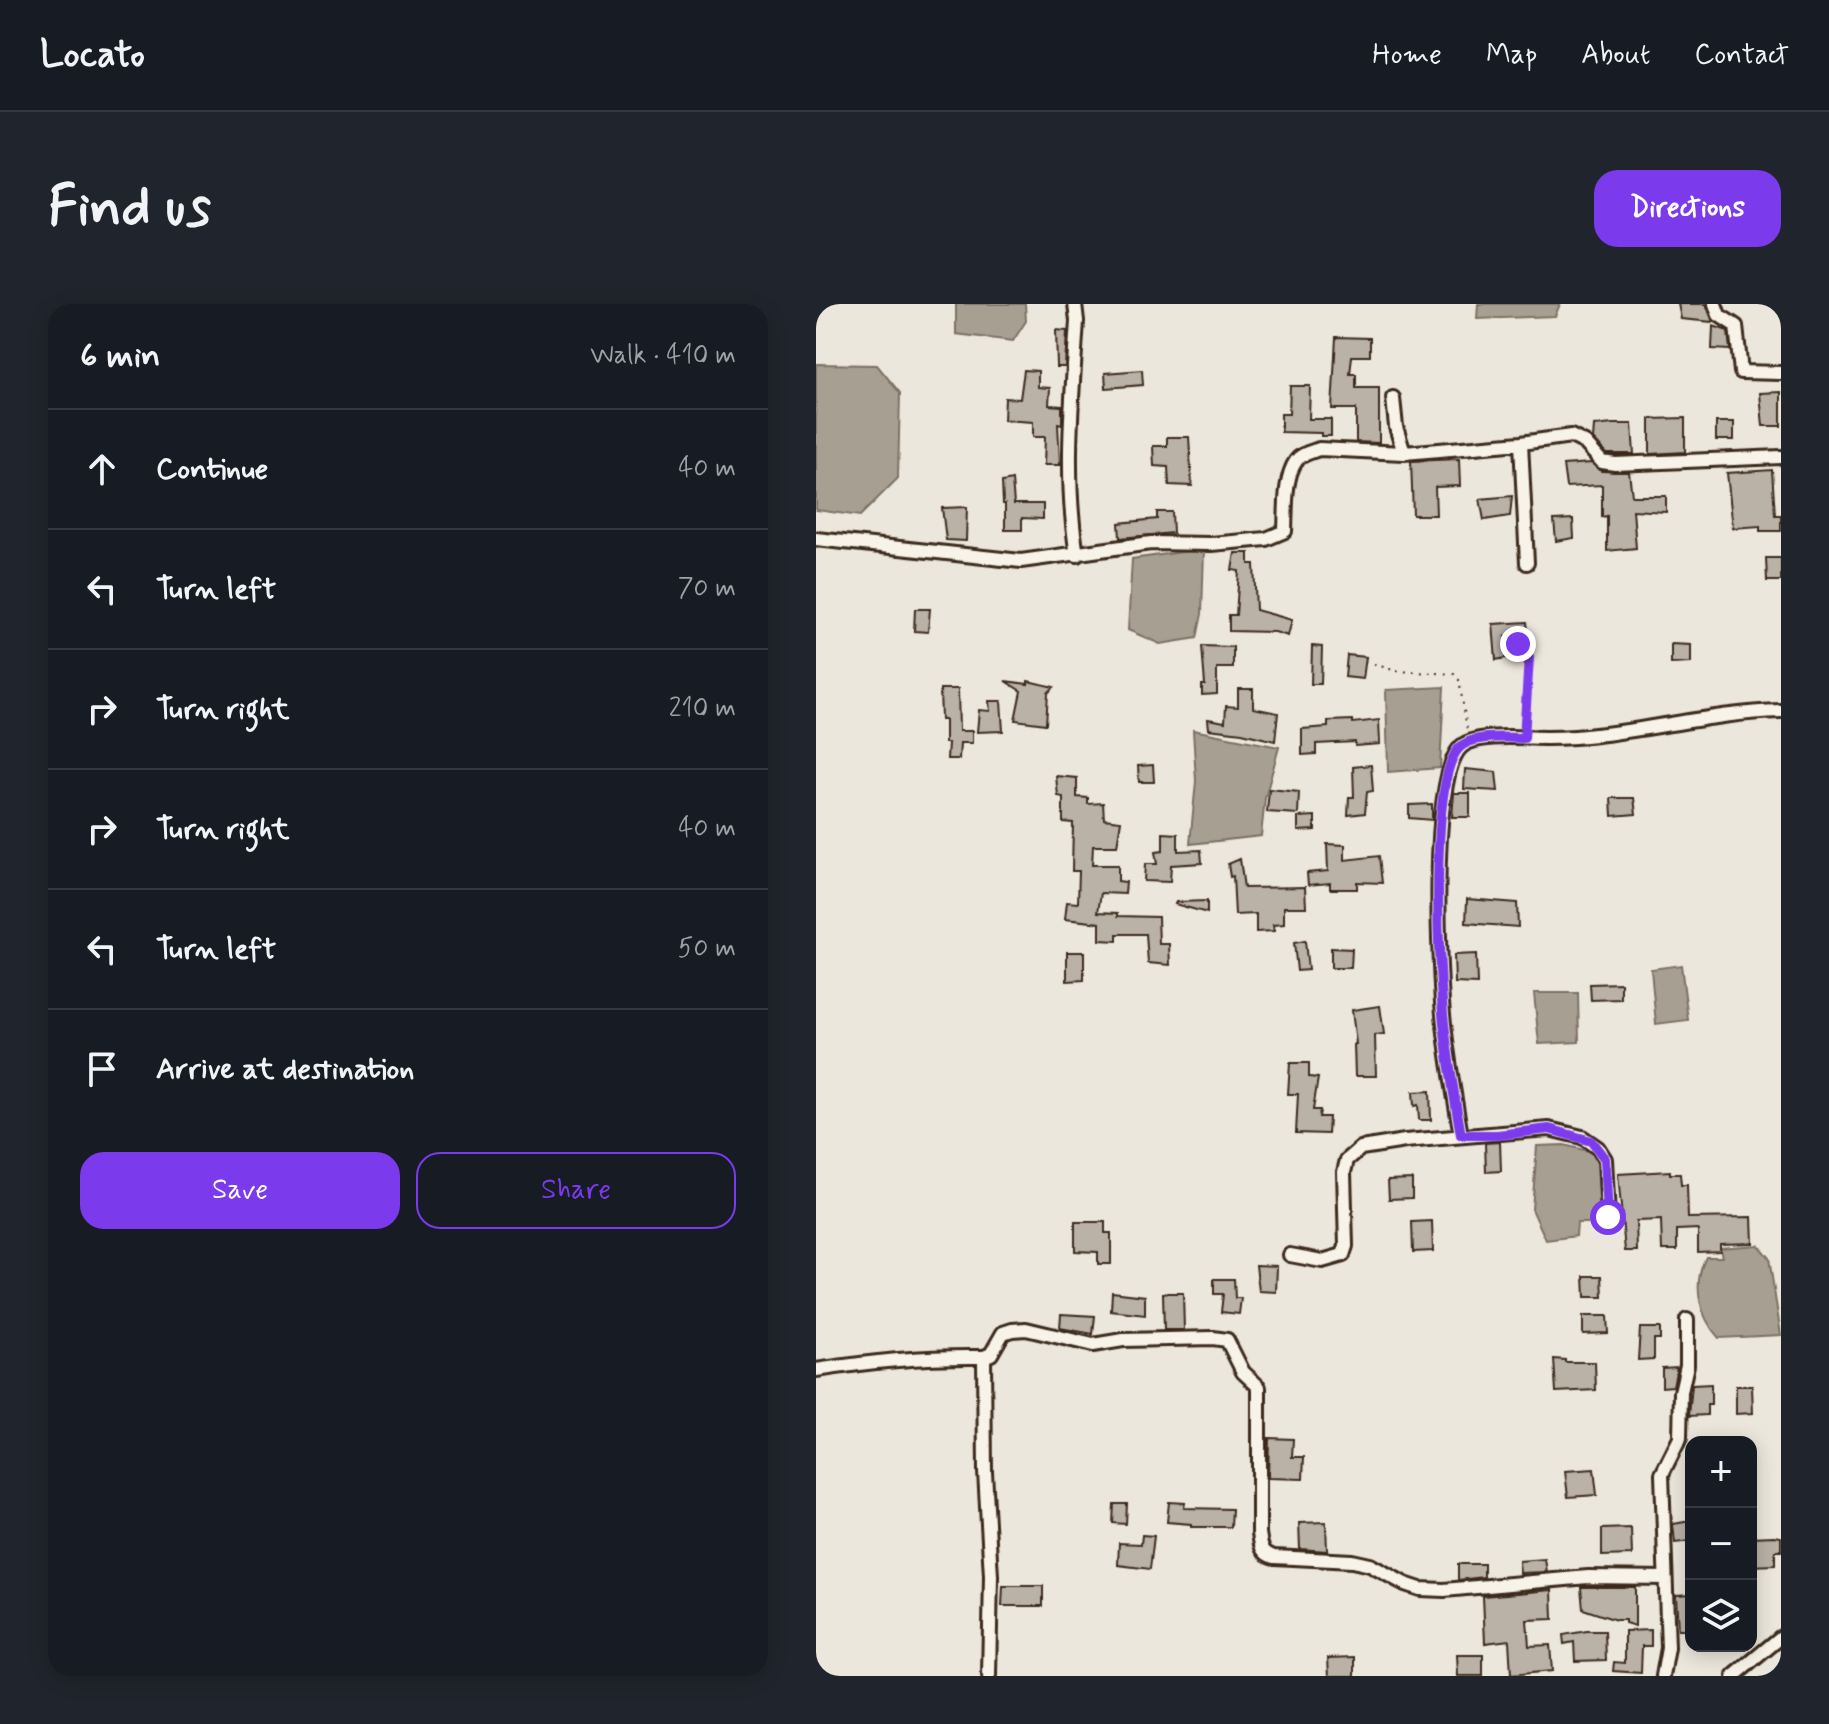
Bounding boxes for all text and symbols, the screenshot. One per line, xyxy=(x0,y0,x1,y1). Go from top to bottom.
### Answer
text: Locato xyxy=(40,31,145,80)
text: Home xyxy=(1372,37,1442,74)
text: Map xyxy=(1486,37,1537,74)
text: About xyxy=(1581,37,1650,74)
text: Contact xyxy=(1694,37,1789,74)
button: Directions xyxy=(1594,170,1781,247)
text: Find us xyxy=(48,172,211,245)
text: 6 min xyxy=(80,334,160,379)
text: Walk · 410 m xyxy=(590,339,736,373)
icon: ahead xyxy=(80,447,124,491)
text: Continue xyxy=(156,450,268,489)
text: 40 m xyxy=(678,452,736,486)
icon: left xyxy=(80,567,124,611)
text: Turn left xyxy=(156,570,276,609)
text: 70 m xyxy=(678,572,736,606)
route end xyxy=(1500,626,1536,662)
icon: right xyxy=(80,687,124,731)
text: Turn right xyxy=(156,690,289,729)
text: 210 m xyxy=(669,692,736,726)
icon: right xyxy=(80,807,124,851)
text: Turn right xyxy=(156,810,289,849)
text: 40 m xyxy=(678,812,736,846)
icon: left xyxy=(80,927,124,971)
text: Turn left xyxy=(156,930,276,969)
text: 50 m xyxy=(678,932,736,966)
icon: arrive xyxy=(80,1047,124,1091)
text: Arrive at destination xyxy=(156,1050,414,1089)
button: Save xyxy=(80,1152,400,1229)
button: Share xyxy=(416,1152,736,1229)
route start xyxy=(1590,1199,1626,1235)
map controls xyxy=(1685,1436,1757,1652)
button: + xyxy=(1685,1436,1757,1508)
button: − xyxy=(1685,1508,1757,1580)
button: layers xyxy=(1685,1580,1757,1652)

